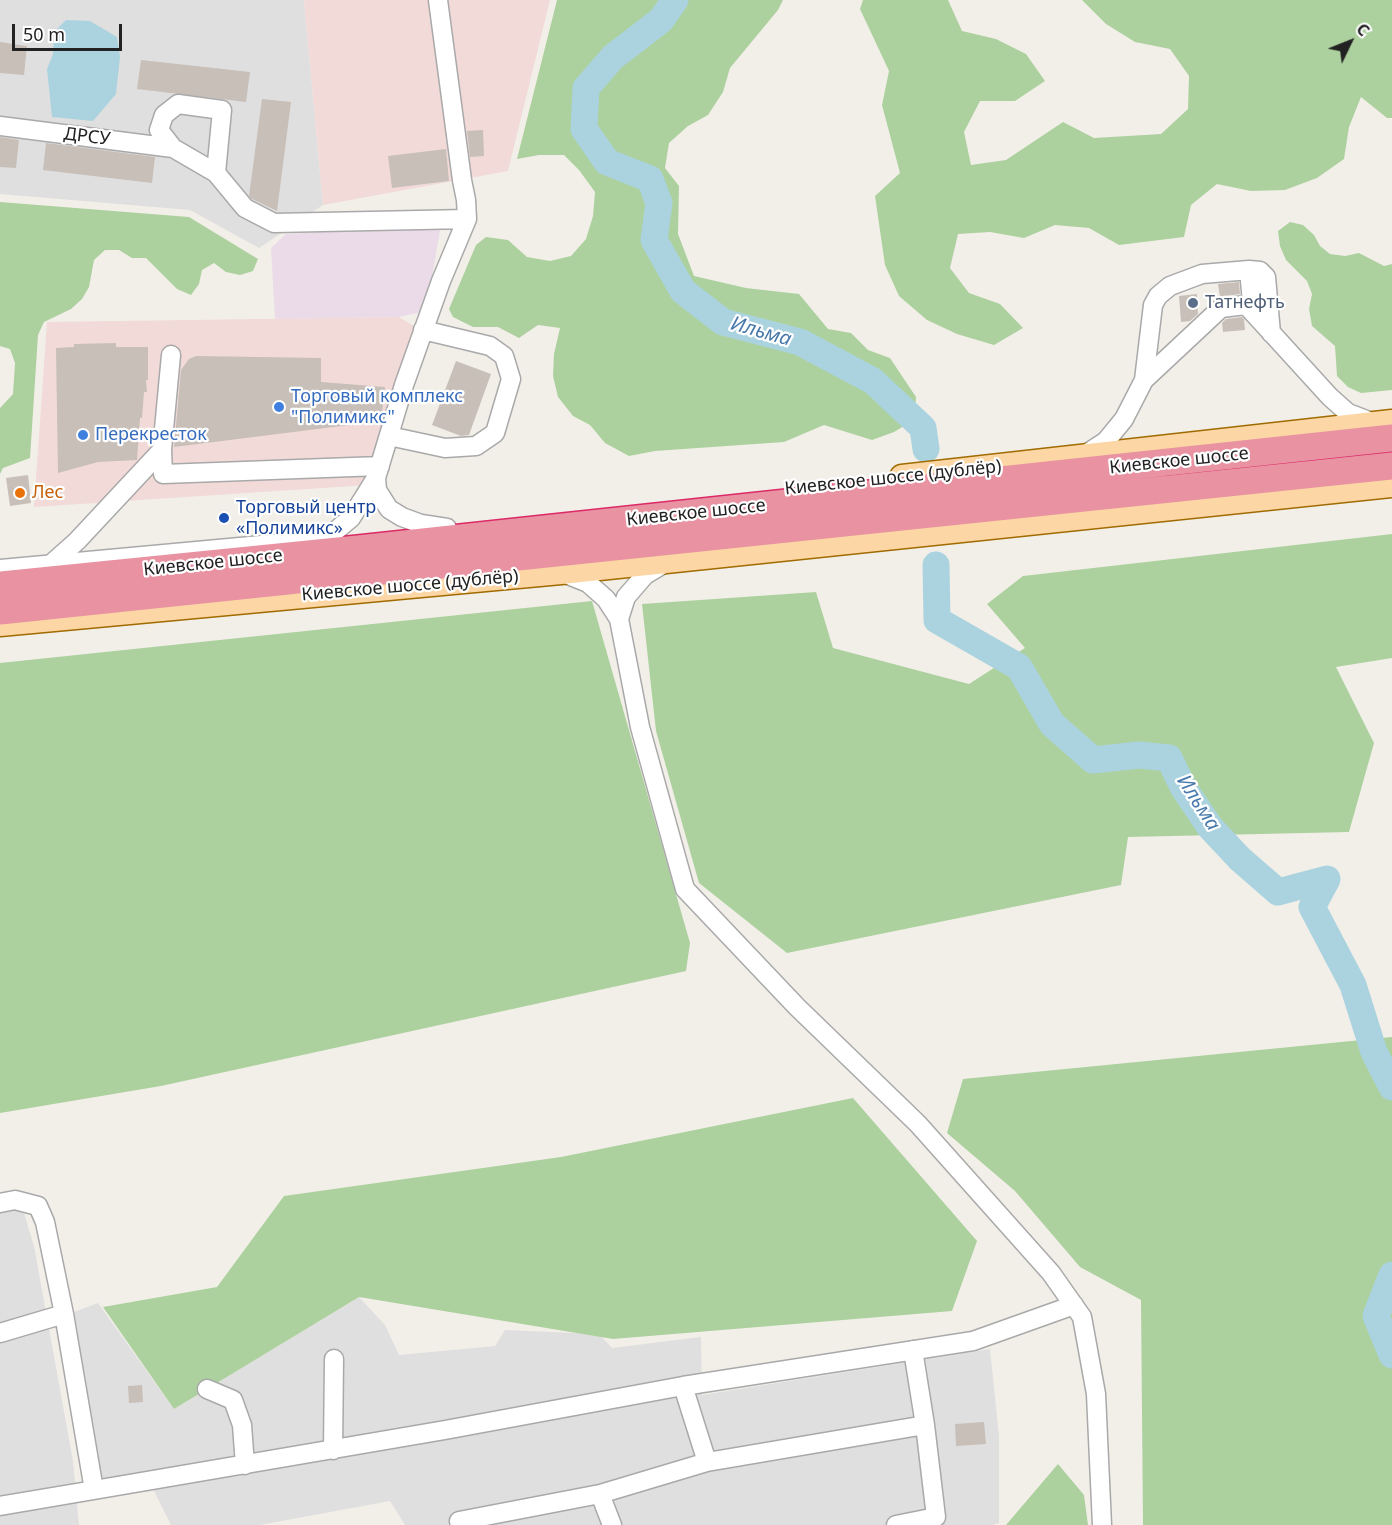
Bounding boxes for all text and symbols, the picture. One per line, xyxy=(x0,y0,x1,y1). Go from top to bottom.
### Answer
scale bar xyxy=(15,12,124,50)
north arrow xyxy=(1320,12,1380,72)
text: С xyxy=(1352,18,1375,41)
text: 50 m xyxy=(23,22,65,46)
street label: ДРСУ xyxy=(63,123,111,151)
place label: Татнефть xyxy=(1205,292,1285,314)
marker: Татнефть xyxy=(1186,296,1200,310)
water label: Ильма xyxy=(728,312,794,352)
place label: Торговый комплекс "Полимикс" xyxy=(291,386,463,428)
marker: Торговый комплекс "Полимикс" xyxy=(272,400,286,414)
place label: Перекресток xyxy=(95,424,207,446)
marker: Перекресток xyxy=(76,428,90,442)
street label: Киевское шоссе xyxy=(1108,443,1250,479)
street label: Киевское шоссе (дублёр) xyxy=(784,456,1002,500)
place label: Лес xyxy=(32,482,63,504)
marker: Лес xyxy=(13,486,27,500)
street label: Киевское шоссе xyxy=(625,495,767,531)
place label: Торговый центр «Полимикс» xyxy=(236,497,376,540)
marker: Торговый центр «Полимикс» xyxy=(217,511,231,525)
street label: Киевское шоссе xyxy=(142,545,284,581)
street label: Киевское шоссе (дублёр) xyxy=(301,566,519,606)
water label: Ильма xyxy=(1171,771,1225,835)

